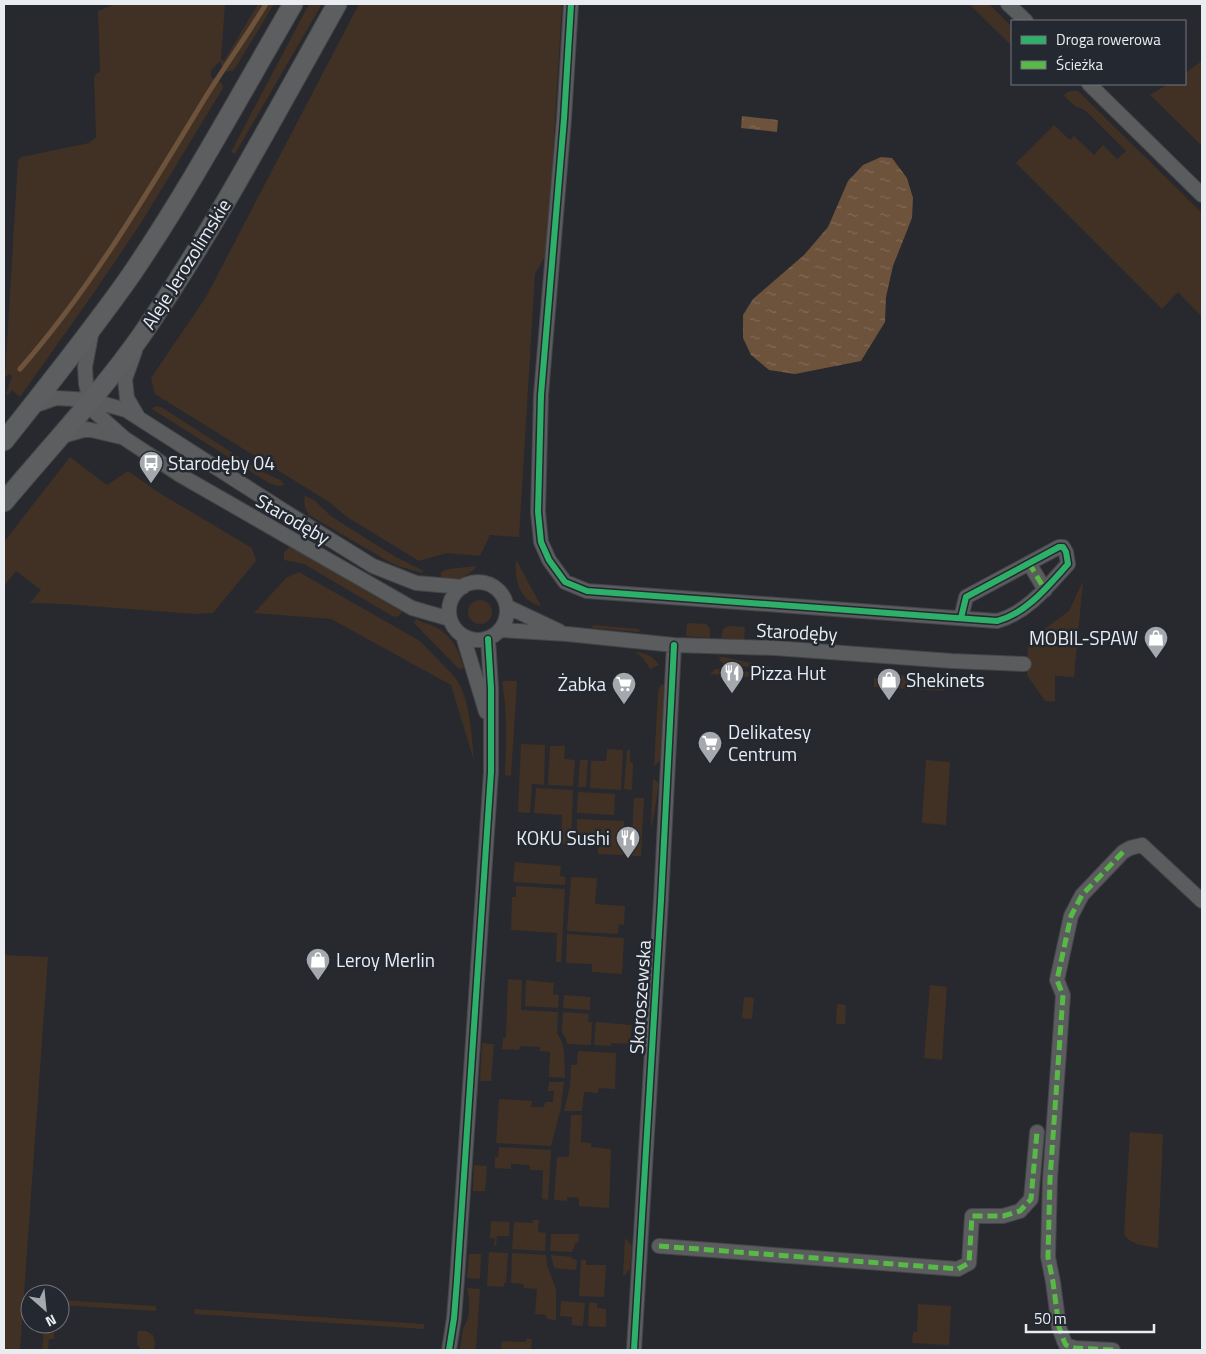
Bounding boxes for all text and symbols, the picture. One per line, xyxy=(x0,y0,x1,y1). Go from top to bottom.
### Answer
legend xyxy=(1011,20,1186,85)
text: Droga rowerowa xyxy=(1056,28,1161,51)
text: Ścieżka xyxy=(1056,53,1103,76)
street label: Aleje Jerozolimskie xyxy=(134,193,237,335)
place label: Starodęby 04 xyxy=(168,448,275,477)
bus stop icon: Starodęby 04 xyxy=(138,450,164,484)
street label: Starodęby xyxy=(251,486,336,551)
street label: Starodęby xyxy=(756,615,838,648)
place label: MOBIL-SPAW xyxy=(1029,623,1138,652)
shop icon: MOBIL-SPAW xyxy=(1143,625,1169,659)
place label: Pizza Hut xyxy=(750,658,826,687)
restaurant icon: Pizza Hut xyxy=(719,660,745,694)
place label: Shekinets xyxy=(906,665,985,694)
shop icon: Shekinets xyxy=(876,667,902,701)
place label: Żabka xyxy=(558,669,606,698)
supermarket icon: Żabka xyxy=(611,671,637,705)
place label: Delikatesy Centrum xyxy=(728,717,811,768)
supermarket icon: Delikatesy Centrum xyxy=(697,730,723,764)
place label: KOKU Sushi xyxy=(516,823,610,852)
restaurant icon: KOKU Sushi xyxy=(615,825,641,859)
street label: Skoroszewska xyxy=(621,938,658,1055)
place label: Leroy Merlin xyxy=(336,945,435,974)
shop icon: Leroy Merlin xyxy=(305,947,331,981)
north arrow xyxy=(20,1284,70,1334)
scale bar xyxy=(1026,1302,1154,1334)
text: 50 m xyxy=(1034,1307,1067,1330)
text: N xyxy=(42,1309,60,1333)

